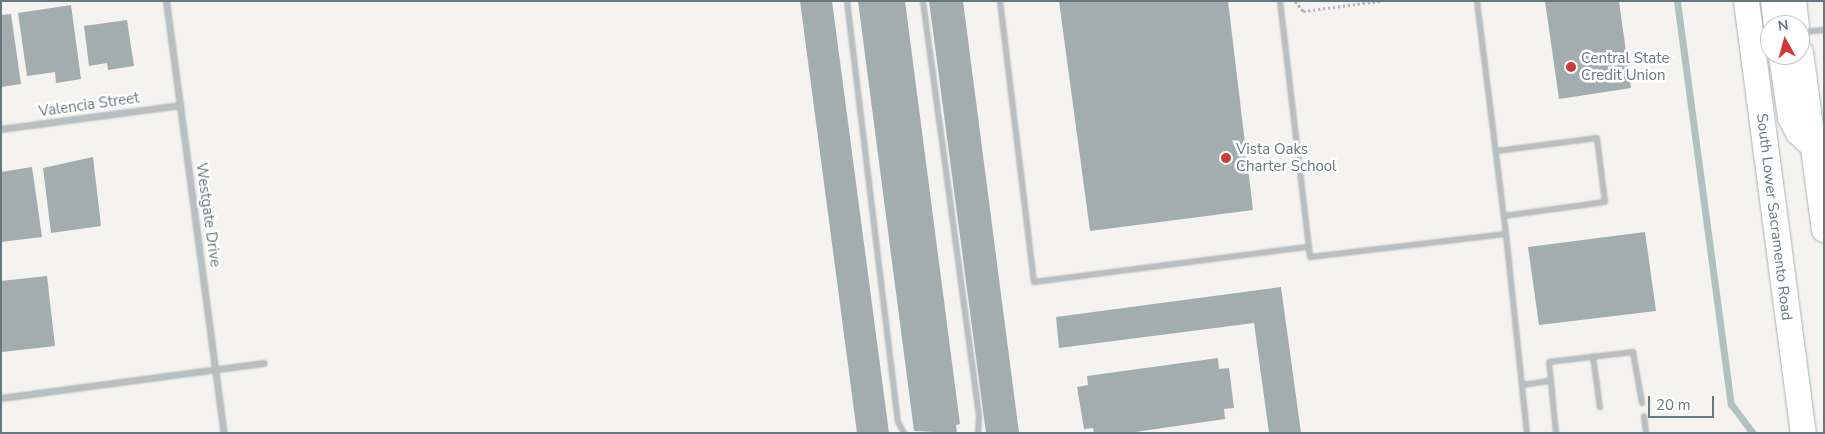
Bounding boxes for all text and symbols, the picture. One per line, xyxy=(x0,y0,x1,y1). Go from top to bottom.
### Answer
north arrow xyxy=(1760,15,1810,65)
text: N xyxy=(1777,16,1790,36)
place label: Central State Credit Union xyxy=(1581,49,1669,84)
marker: Central State Credit Union xyxy=(1565,61,1577,73)
street label: Valencia Street xyxy=(38,89,140,121)
street label: South Lower Sacramento Road xyxy=(1752,112,1796,322)
place label: Vista Oaks Charter School xyxy=(1236,140,1337,175)
marker: Vista Oaks Charter School xyxy=(1220,152,1232,164)
street label: Westgate Drive xyxy=(192,162,224,268)
scale bar xyxy=(1650,386,1716,418)
text: 20 m xyxy=(1656,395,1691,415)

